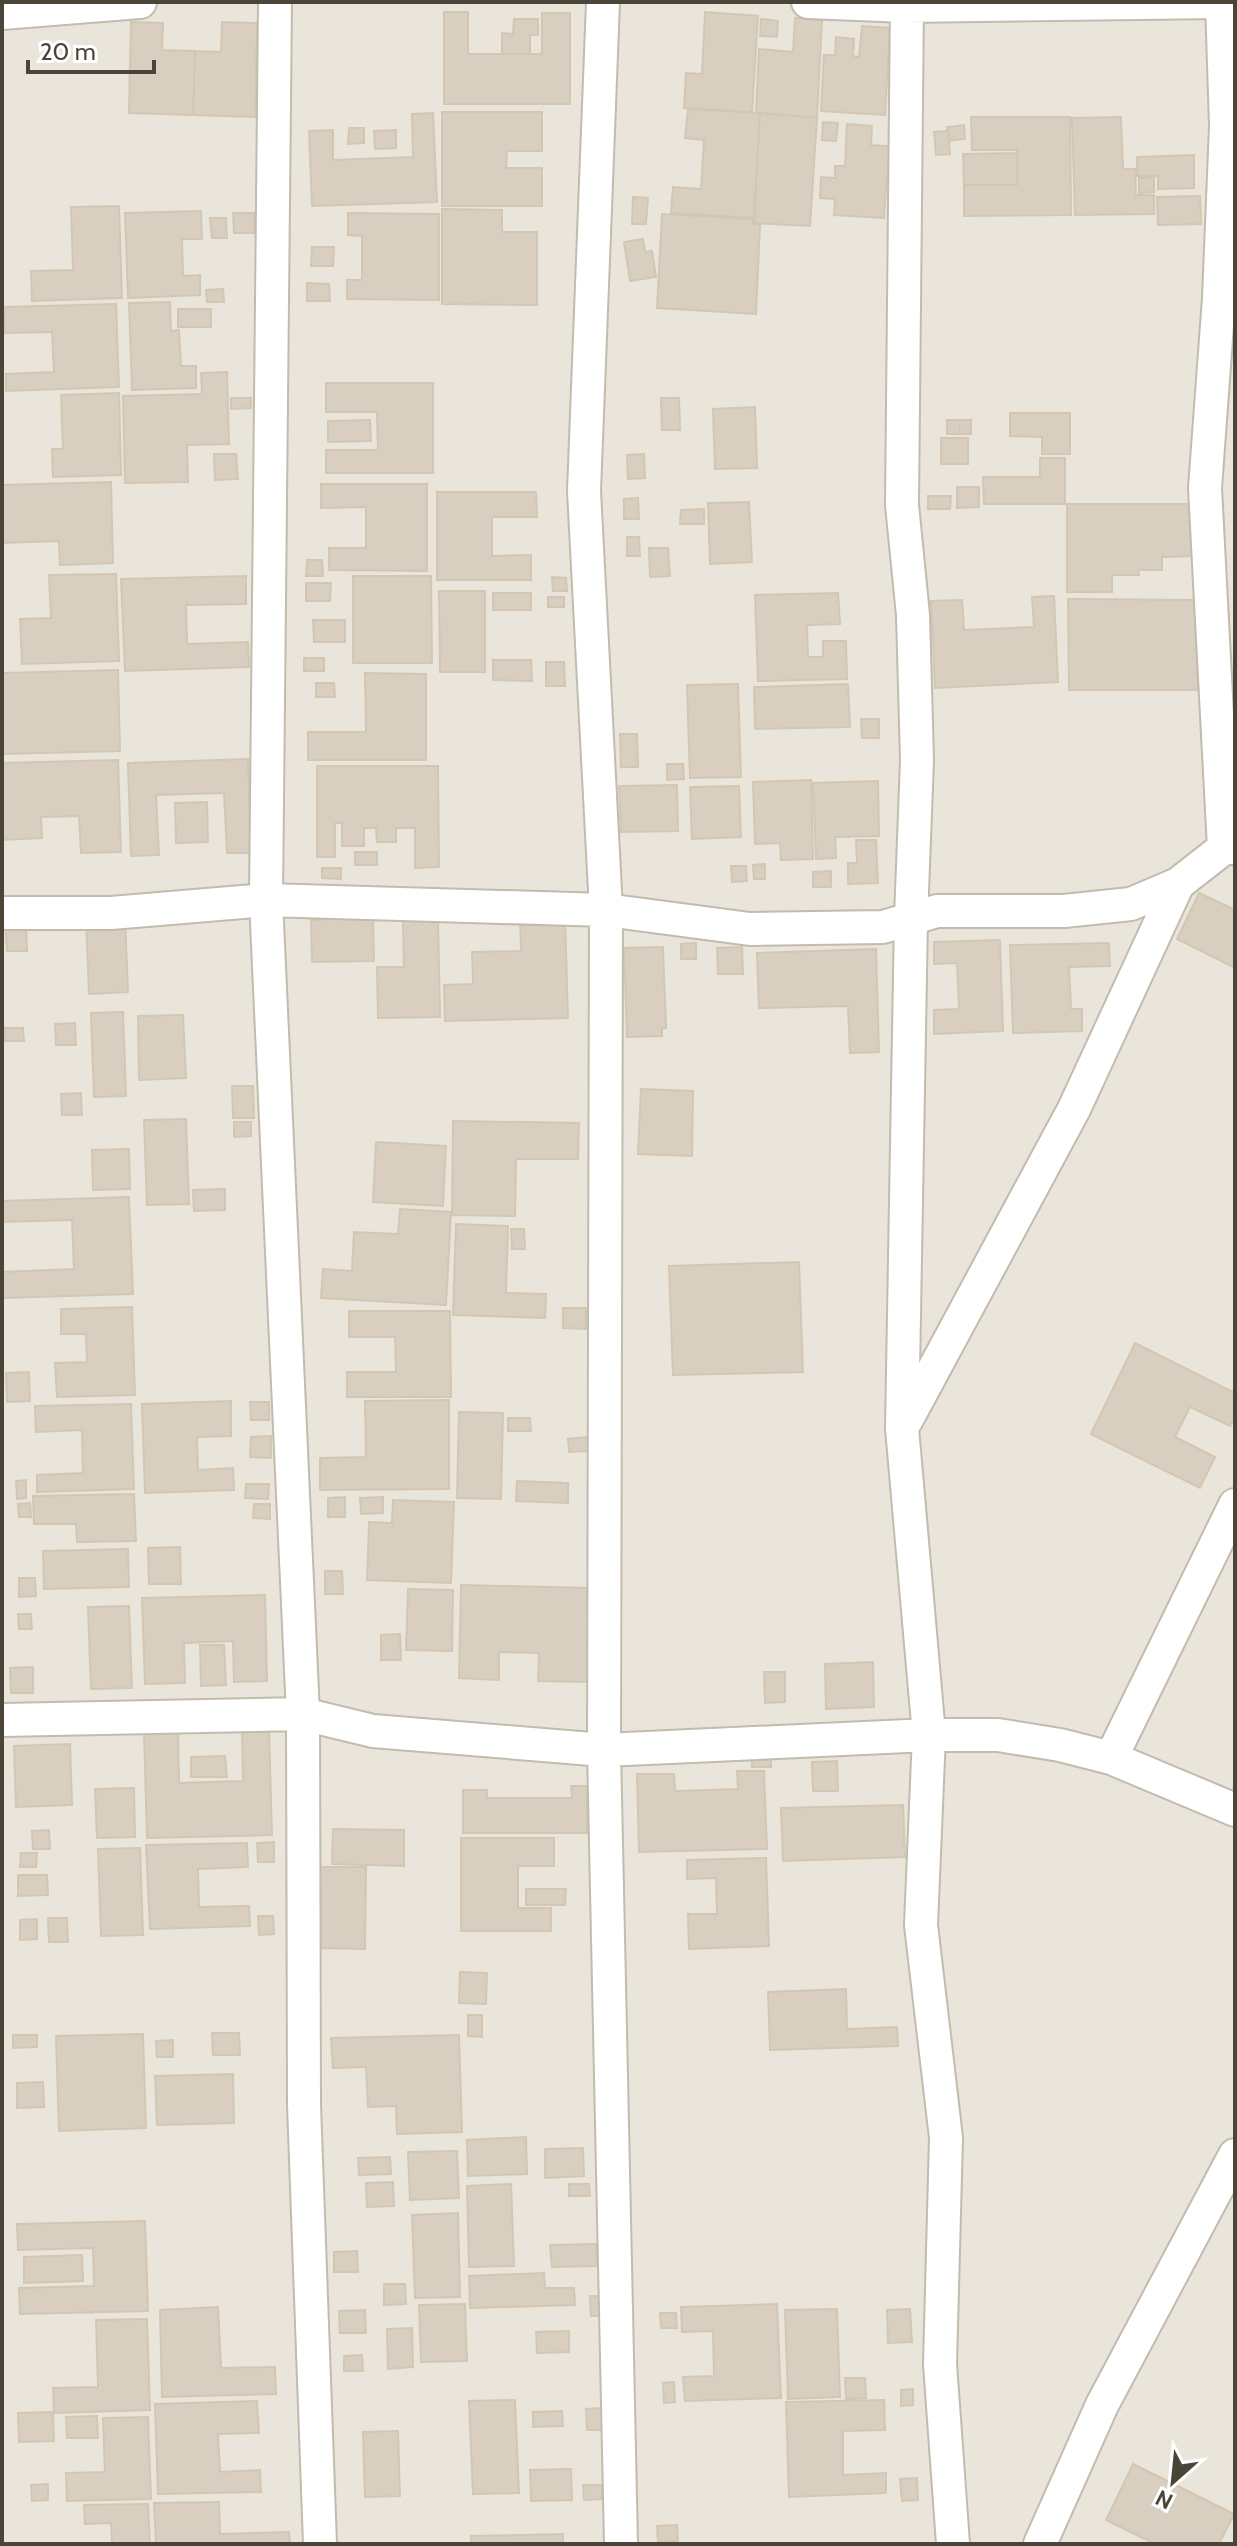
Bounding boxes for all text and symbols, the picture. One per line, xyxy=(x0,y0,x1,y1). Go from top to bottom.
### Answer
scale bar xyxy=(28,24,154,74)
text: 20 m xyxy=(40,37,96,66)
north arrow xyxy=(1133,2442,1213,2522)
text: N xyxy=(1151,2484,1177,2515)

